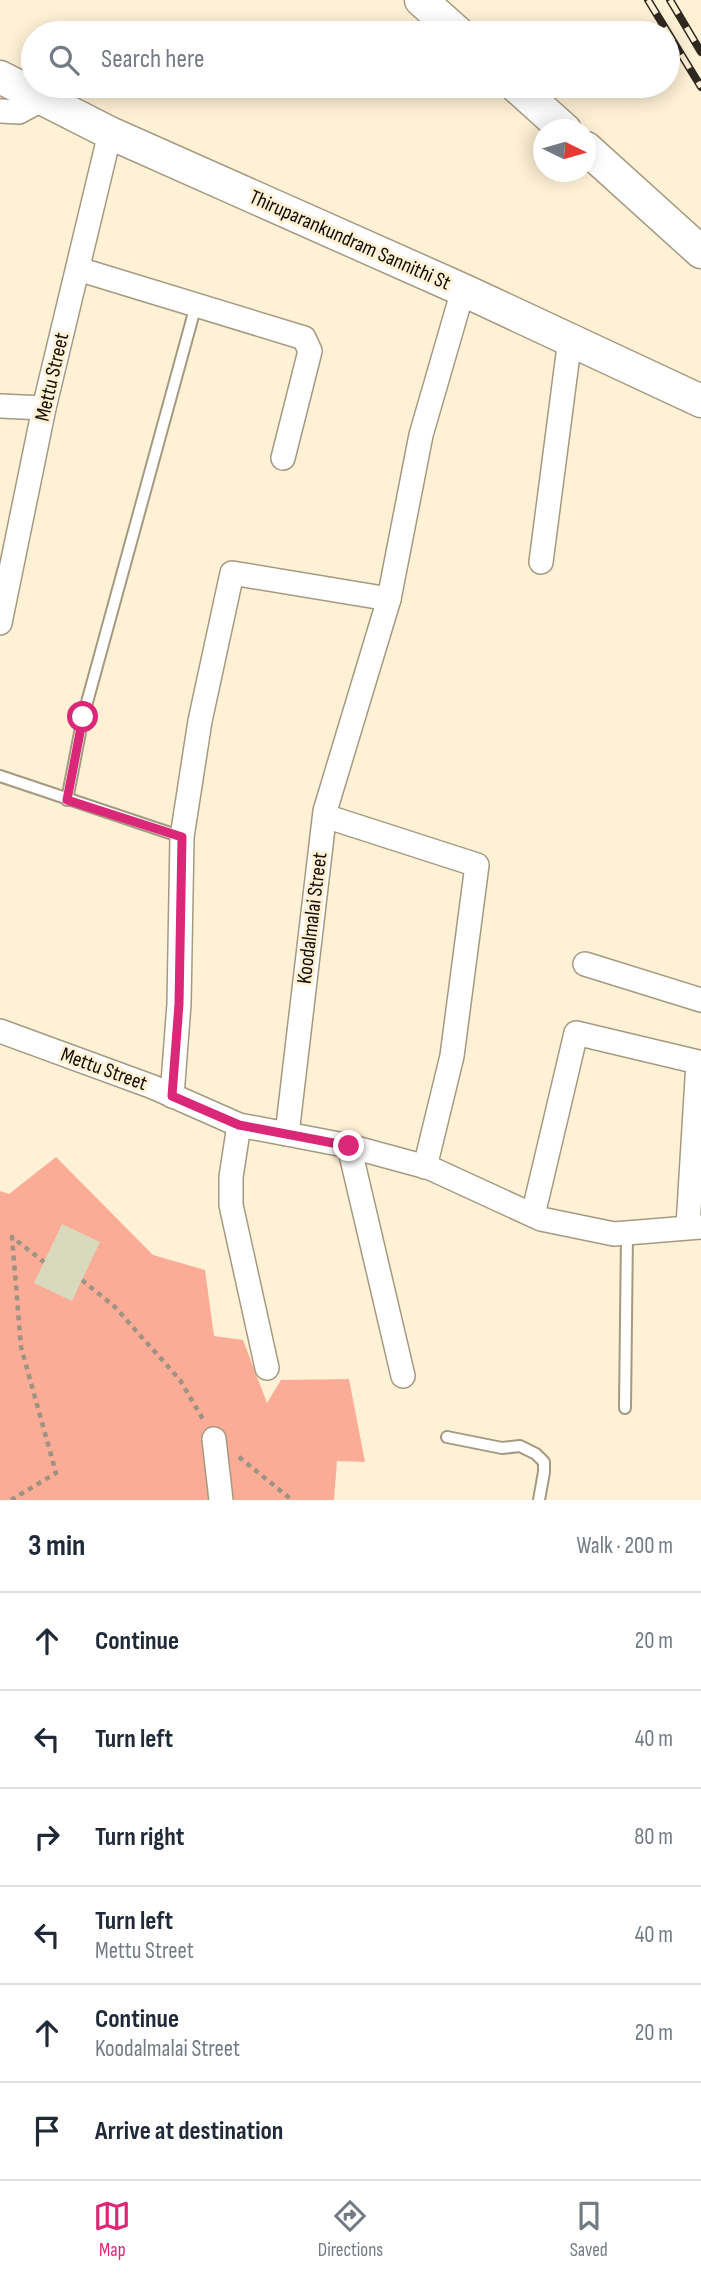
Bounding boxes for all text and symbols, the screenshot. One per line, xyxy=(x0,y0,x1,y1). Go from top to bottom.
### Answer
search box xyxy=(21,21,680,98)
icon: search xyxy=(45,41,83,79)
text: Search here xyxy=(101,44,204,75)
north arrow xyxy=(533,119,596,182)
street label: Thiruparankundram Sannithi St xyxy=(245,184,455,296)
street label: Mettu Street xyxy=(30,330,74,424)
route start xyxy=(67,701,98,732)
street label: Koodalmalai Street xyxy=(292,851,332,985)
street label: Mettu Street xyxy=(57,1042,151,1096)
route end xyxy=(333,1130,364,1161)
text: 3 min xyxy=(28,1528,85,1564)
text: Walk · 200 m xyxy=(576,1532,673,1560)
icon: ahead xyxy=(28,1622,66,1660)
text: Continue xyxy=(95,1626,179,1657)
text: 20 m xyxy=(635,1627,673,1655)
icon: left xyxy=(28,1720,66,1758)
text: Turn left xyxy=(95,1724,173,1755)
text: 40 m xyxy=(635,1725,673,1753)
icon: right xyxy=(28,1818,66,1856)
text: Turn right xyxy=(95,1822,184,1853)
text: 80 m xyxy=(634,1823,673,1851)
text: Turn left xyxy=(95,1906,173,1937)
icon: left xyxy=(28,1916,66,1954)
text: 40 m xyxy=(635,1921,673,1949)
text: Mettu Street xyxy=(95,1937,194,1965)
text: Continue xyxy=(95,2004,179,2035)
icon: ahead xyxy=(28,2014,66,2052)
text: 20 m xyxy=(635,2019,673,2047)
text: Koodalmalai Street xyxy=(95,2035,240,2063)
icon: arrive xyxy=(28,2112,66,2150)
text: Arrive at destination xyxy=(95,2116,283,2147)
tab: Map xyxy=(93,2197,131,2262)
tab: Directions xyxy=(318,2197,383,2262)
tab: Saved xyxy=(570,2197,608,2262)

